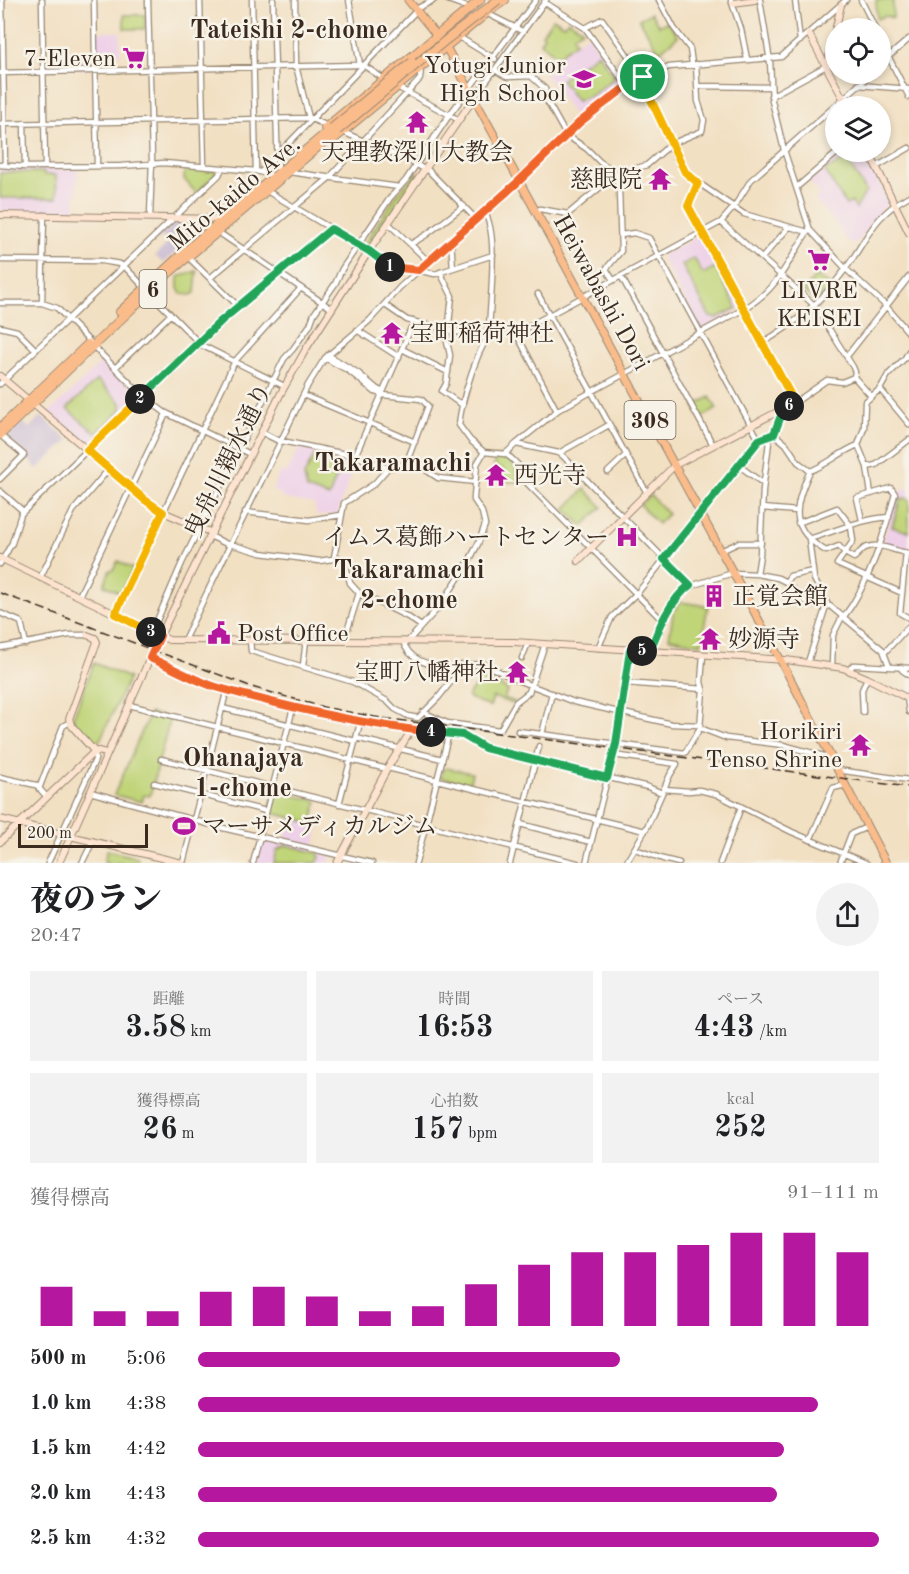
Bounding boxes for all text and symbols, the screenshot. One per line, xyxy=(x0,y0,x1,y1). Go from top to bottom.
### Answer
district label: Tateishi 2-chome xyxy=(190,18,388,44)
map controls xyxy=(825,18,891,162)
button: locate xyxy=(825,18,891,84)
supermarket icon: 7-Eleven xyxy=(121,45,147,71)
place label: 7-Eleven xyxy=(24,48,116,72)
pin xyxy=(617,51,668,102)
place label: Yotugi Junior High School xyxy=(424,55,566,107)
icon: arrive xyxy=(626,60,659,93)
school or university icon: Yotugi Junior High School xyxy=(571,66,597,92)
button: layers xyxy=(825,96,891,162)
temple icon: 天理教深川大教会 xyxy=(404,109,430,135)
street label: Mito-kaido Ave. xyxy=(165,133,306,256)
place label: 天理教深川大教会 xyxy=(321,139,513,166)
place label: 慈眼院 xyxy=(570,166,642,193)
temple icon: 慈眼院 xyxy=(647,166,673,192)
street label: Heiwabashi Dori xyxy=(548,211,653,375)
supermarket icon: LIVRE KEISEI xyxy=(806,247,832,273)
pin: 1 xyxy=(375,252,405,282)
text: 1 xyxy=(385,259,395,275)
road number: 6 xyxy=(140,270,166,308)
place label: LIVRE KEISEI xyxy=(776,280,862,332)
temple icon: 宝町稲荷神社 xyxy=(379,320,405,346)
place label: 宝町稲荷神社 xyxy=(410,320,554,347)
street label: 曳舟川親水通り xyxy=(179,379,277,542)
pin: 2 xyxy=(125,384,155,414)
text: 2 xyxy=(135,391,145,407)
pin: 6 xyxy=(774,391,804,421)
text: 6 xyxy=(784,398,794,414)
road number: 308 xyxy=(624,401,676,439)
district label: Takaramachi xyxy=(315,450,471,477)
temple icon: 西光寺 xyxy=(483,462,509,488)
place label: 西光寺 xyxy=(514,462,586,489)
place label: イムス葛飾ハートセンター xyxy=(323,524,609,551)
hospital icon: イムス葛飾ハートセンター xyxy=(614,524,640,550)
district label: Takaramachi 2-chome xyxy=(333,558,485,614)
building icon: 正覚会館 xyxy=(701,583,727,609)
place label: 正覚会館 xyxy=(732,583,828,610)
pin: 3 xyxy=(136,617,166,647)
public building icon: Post Office xyxy=(206,620,232,646)
place label: Post Office xyxy=(237,623,348,647)
text: 3 xyxy=(146,624,156,640)
temple icon: 妙源寺 xyxy=(697,626,723,652)
place label: 妙源寺 xyxy=(728,626,800,653)
pin: 5 xyxy=(627,636,657,666)
text: 5 xyxy=(637,643,647,659)
place label: 宝町八幡神社 xyxy=(355,659,499,686)
temple icon: 宝町八幡神社 xyxy=(504,659,530,685)
pin: 4 xyxy=(416,717,446,747)
place label: Horikiri Tenso Shrine xyxy=(705,721,842,773)
text: 4 xyxy=(426,724,436,740)
temple icon: Horikiri Tenso Shrine xyxy=(847,732,873,758)
district label: Ohanajaya 1-chome xyxy=(183,746,303,802)
sports icon: マーサメディカルジム xyxy=(171,813,197,839)
place label: マーサメディカルジム xyxy=(202,814,438,840)
scale bar xyxy=(18,821,148,848)
text: 200 m xyxy=(27,826,72,842)
button: share xyxy=(816,883,879,946)
text: 夜のラン xyxy=(30,885,162,918)
text: 20:47 xyxy=(30,926,82,946)
text: 距離 xyxy=(152,992,185,1008)
text: 時間 xyxy=(438,992,471,1008)
text: ペース xyxy=(717,992,764,1008)
text: 3.58 xyxy=(125,1013,186,1043)
text: 16:53 xyxy=(416,1013,494,1043)
text: 4:43 xyxy=(694,1013,754,1043)
text: km xyxy=(186,1024,212,1040)
text: /km xyxy=(754,1024,787,1040)
text: kcal xyxy=(727,1092,754,1108)
text: 獲得標高 xyxy=(136,1094,201,1110)
text: 心拍数 xyxy=(430,1094,479,1110)
text: 252 xyxy=(714,1113,767,1143)
text: 26 xyxy=(143,1115,177,1145)
text: 157 xyxy=(412,1115,464,1145)
text: m xyxy=(177,1126,195,1142)
text: bpm xyxy=(464,1126,497,1142)
text: 91–111 m xyxy=(787,1183,879,1203)
text: 獲得標高 xyxy=(30,1189,110,1209)
text: 500 m xyxy=(30,1349,86,1369)
text: 5:06 xyxy=(126,1349,166,1369)
text: 1.0 km xyxy=(30,1394,92,1414)
text: 4:38 xyxy=(126,1394,166,1414)
text: 1.5 km xyxy=(30,1439,92,1459)
text: 4:42 xyxy=(126,1439,166,1459)
text: 2.0 km xyxy=(30,1484,92,1504)
text: 4:43 xyxy=(126,1484,166,1504)
text: 2.5 km xyxy=(30,1529,92,1549)
text: 4:32 xyxy=(126,1529,166,1549)

